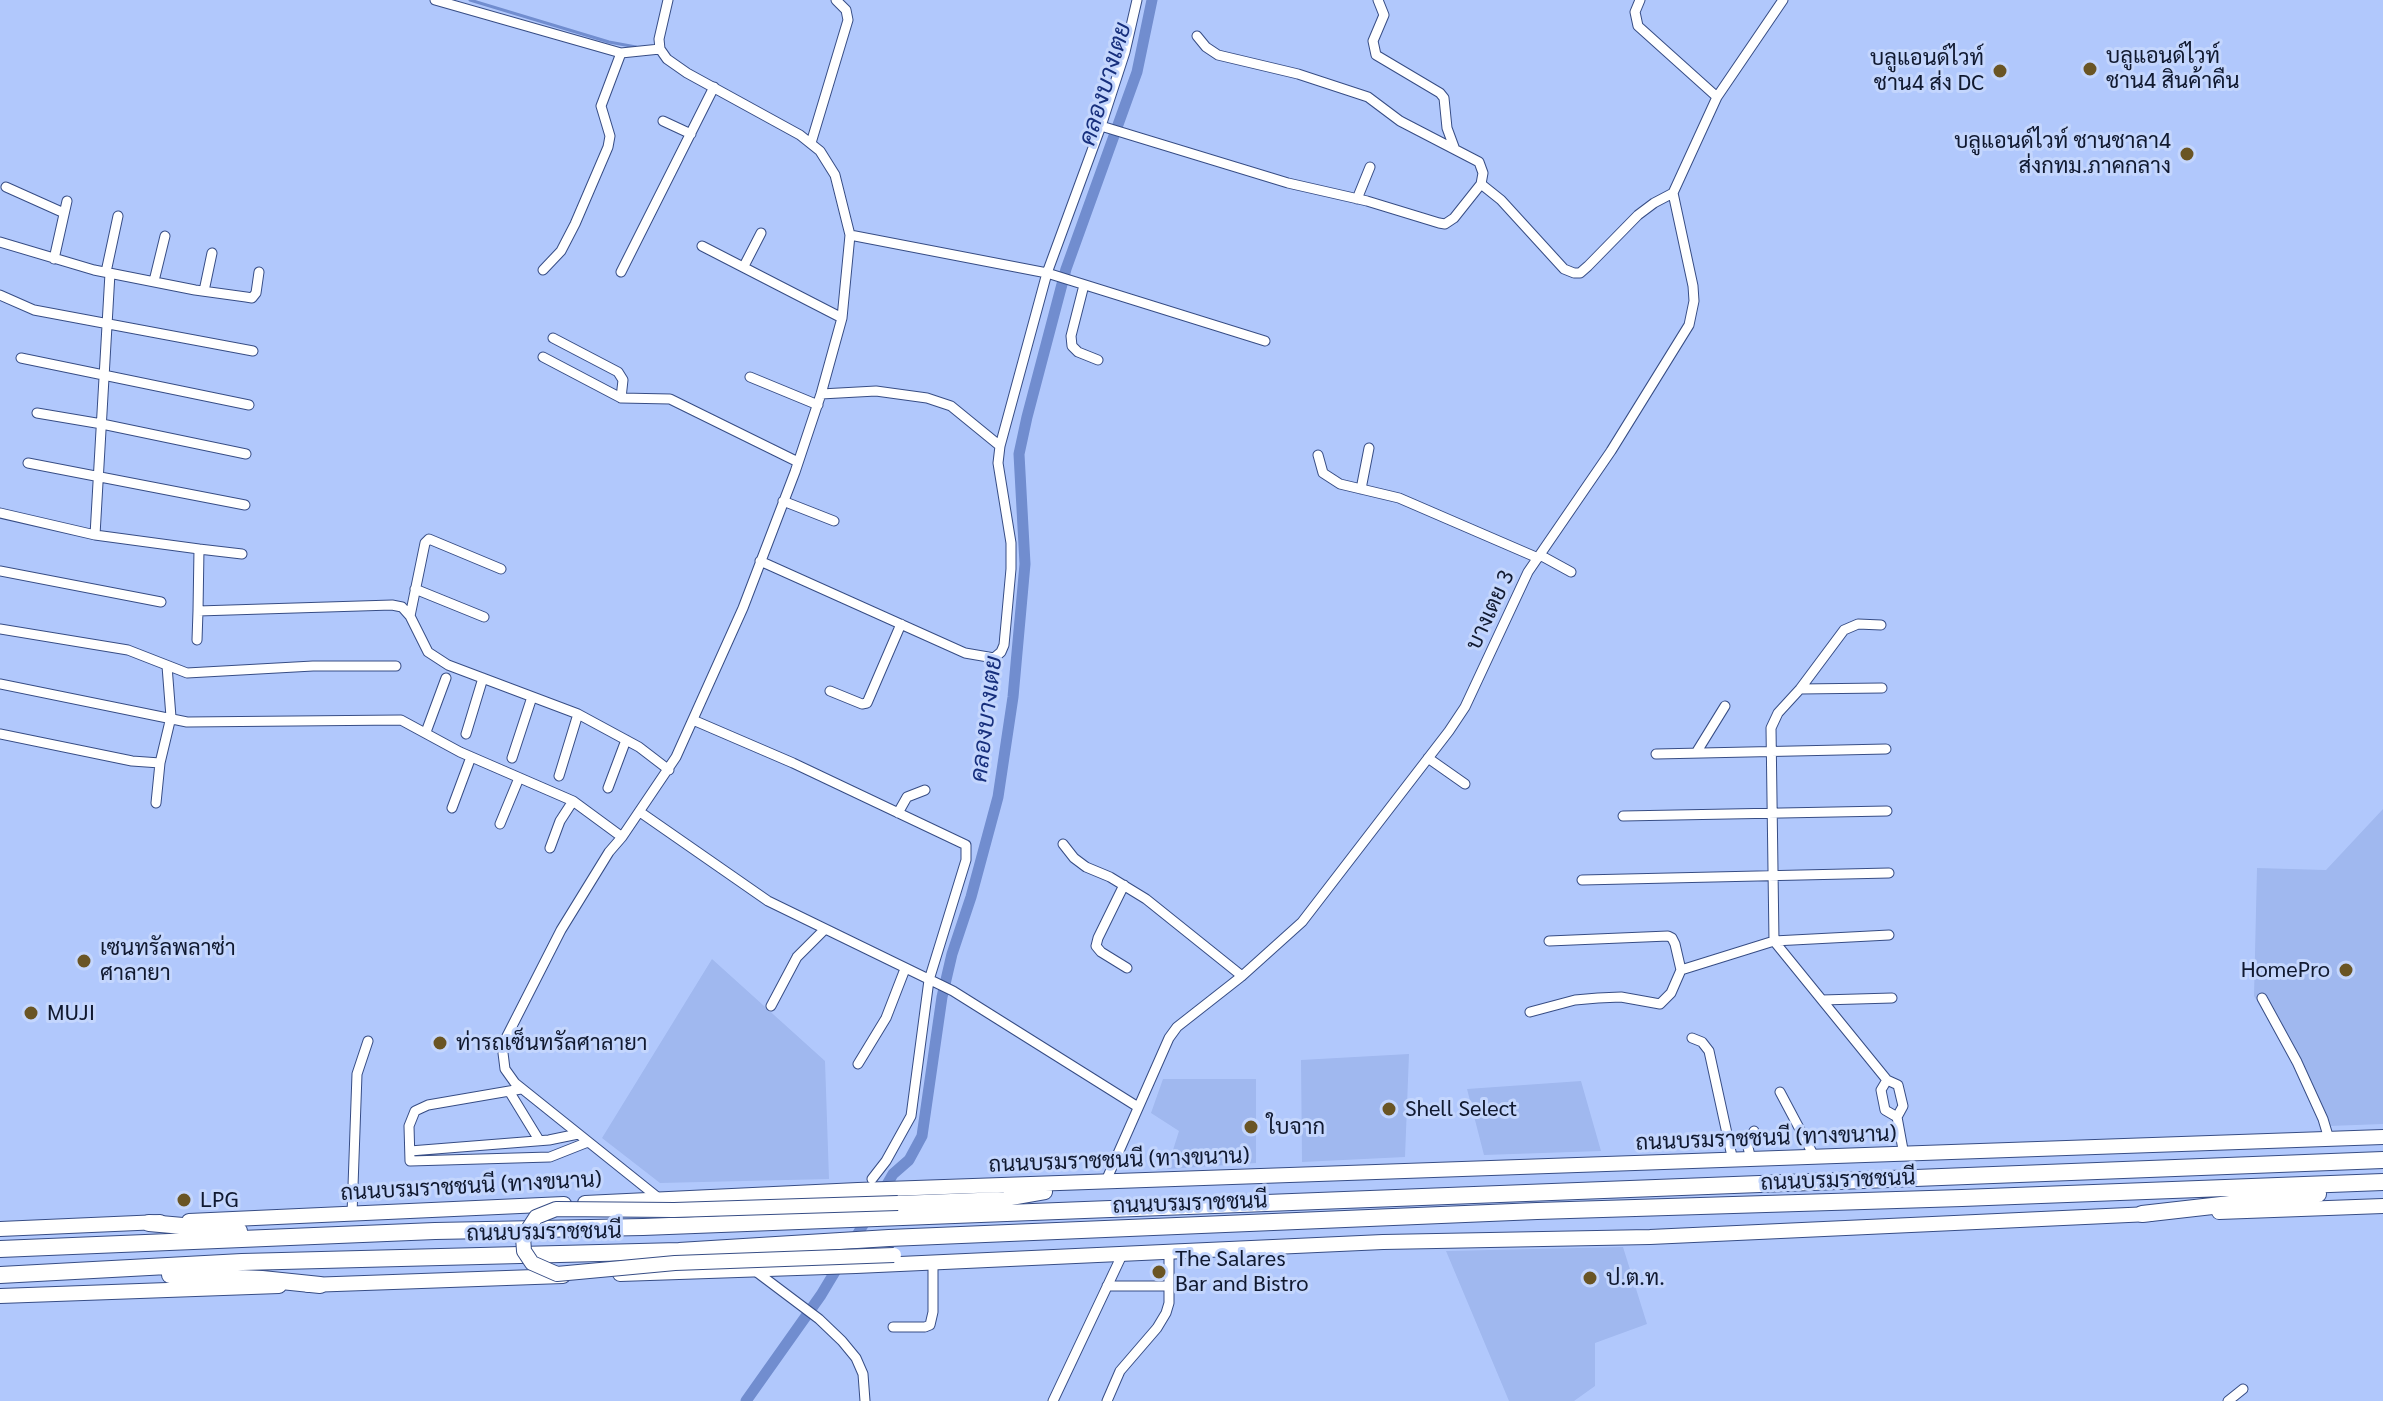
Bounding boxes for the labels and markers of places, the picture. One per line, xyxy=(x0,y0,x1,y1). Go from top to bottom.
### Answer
place label: บลูแอนด์ไวท์ ชาน4 สินค้าคืน xyxy=(2106,43,2239,94)
place label: บลูแอนด์ไวท์ ชาน4 ส่ง DC xyxy=(1870,45,1984,96)
marker: บลูแอนด์ไวท์ ชาน4 สินค้าคืน xyxy=(2081,60,2099,78)
marker: บลูแอนด์ไวท์ ชาน4 ส่ง DC xyxy=(1991,62,2009,80)
place label: บลูแอนด์ไวท์ ชานชาลา4 ส่งกทม.ภาคกลาง xyxy=(1954,128,2171,180)
marker: บลูแอนด์ไวท์ ชานชาลา4 ส่งกทม.ภาคกลาง xyxy=(2178,145,2196,163)
place label: เซนทรัลพลาซ่า ศาลายา xyxy=(100,935,236,986)
marker: เซนทรัลพลาซ่า ศาลายา xyxy=(75,952,93,970)
place label: HomePro xyxy=(2241,957,2330,983)
marker: HomePro xyxy=(2337,961,2355,979)
place label: MUJI xyxy=(47,1000,95,1026)
marker: MUJI xyxy=(22,1004,40,1022)
place label: ท่ารถเซ็นทรัลศาลายา xyxy=(456,1030,647,1056)
marker: ท่ารถเซ็นทรัลศาลายา xyxy=(431,1034,449,1052)
place label: Shell Select xyxy=(1405,1096,1517,1122)
marker: Shell Select xyxy=(1380,1100,1398,1118)
place label: ใบจาก xyxy=(1267,1114,1325,1140)
marker: ใบจาก xyxy=(1242,1118,1260,1136)
place label: LPG xyxy=(200,1187,239,1213)
marker: LPG xyxy=(175,1191,193,1209)
place label: The Salares Bar and Bistro xyxy=(1175,1246,1308,1298)
marker: The Salares Bar and Bistro xyxy=(1150,1263,1168,1281)
place label: ป.ต.ท. xyxy=(1606,1265,1665,1291)
marker: ป.ต.ท. xyxy=(1581,1269,1599,1287)

